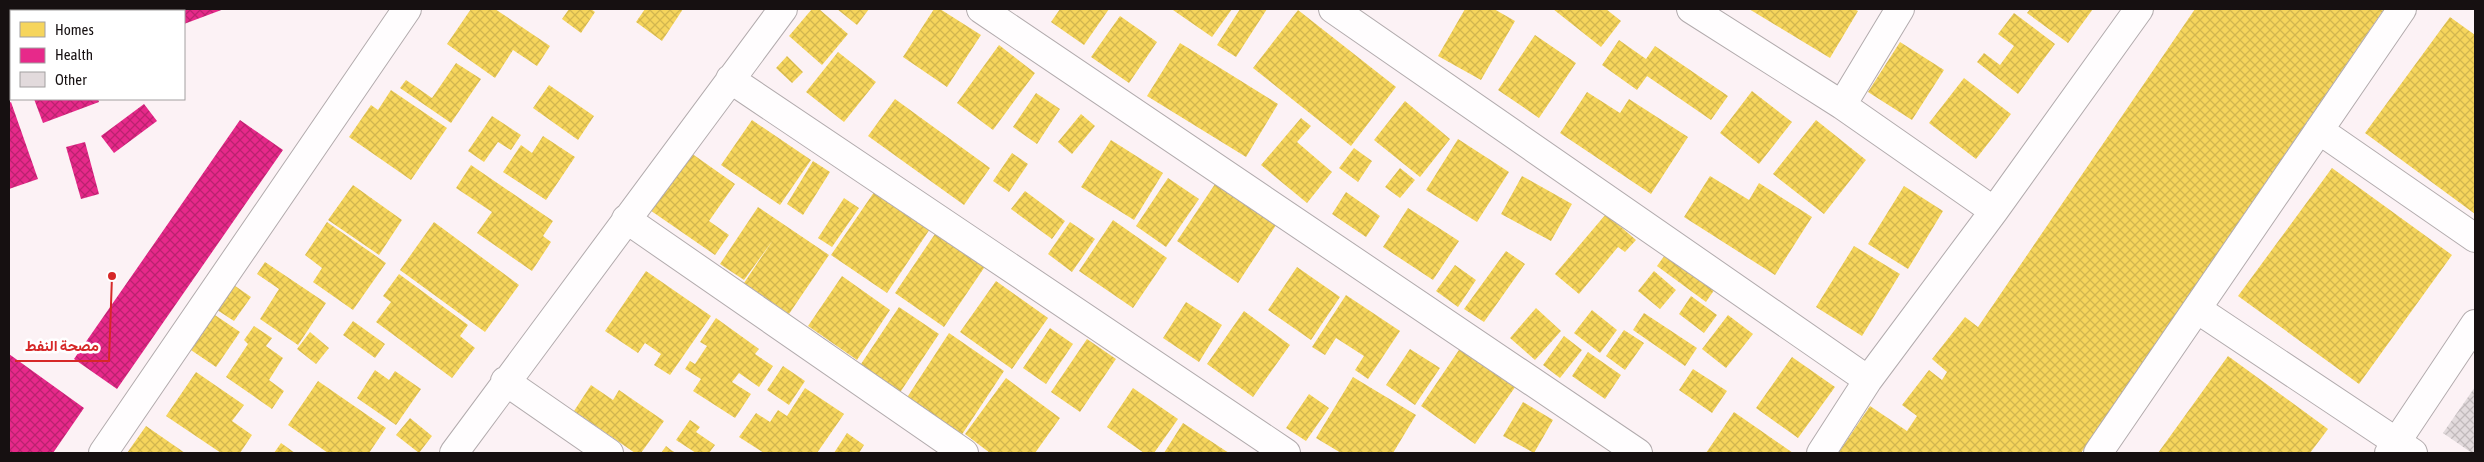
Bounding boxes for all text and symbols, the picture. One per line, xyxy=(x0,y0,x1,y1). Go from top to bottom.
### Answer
legend xyxy=(10,10,185,100)
text: Homes xyxy=(55,21,94,38)
text: Health xyxy=(55,46,93,63)
text: Other xyxy=(55,71,87,88)
callout: مصحة النفط xyxy=(15,331,109,361)
text: مصحة النفط xyxy=(25,337,99,354)

